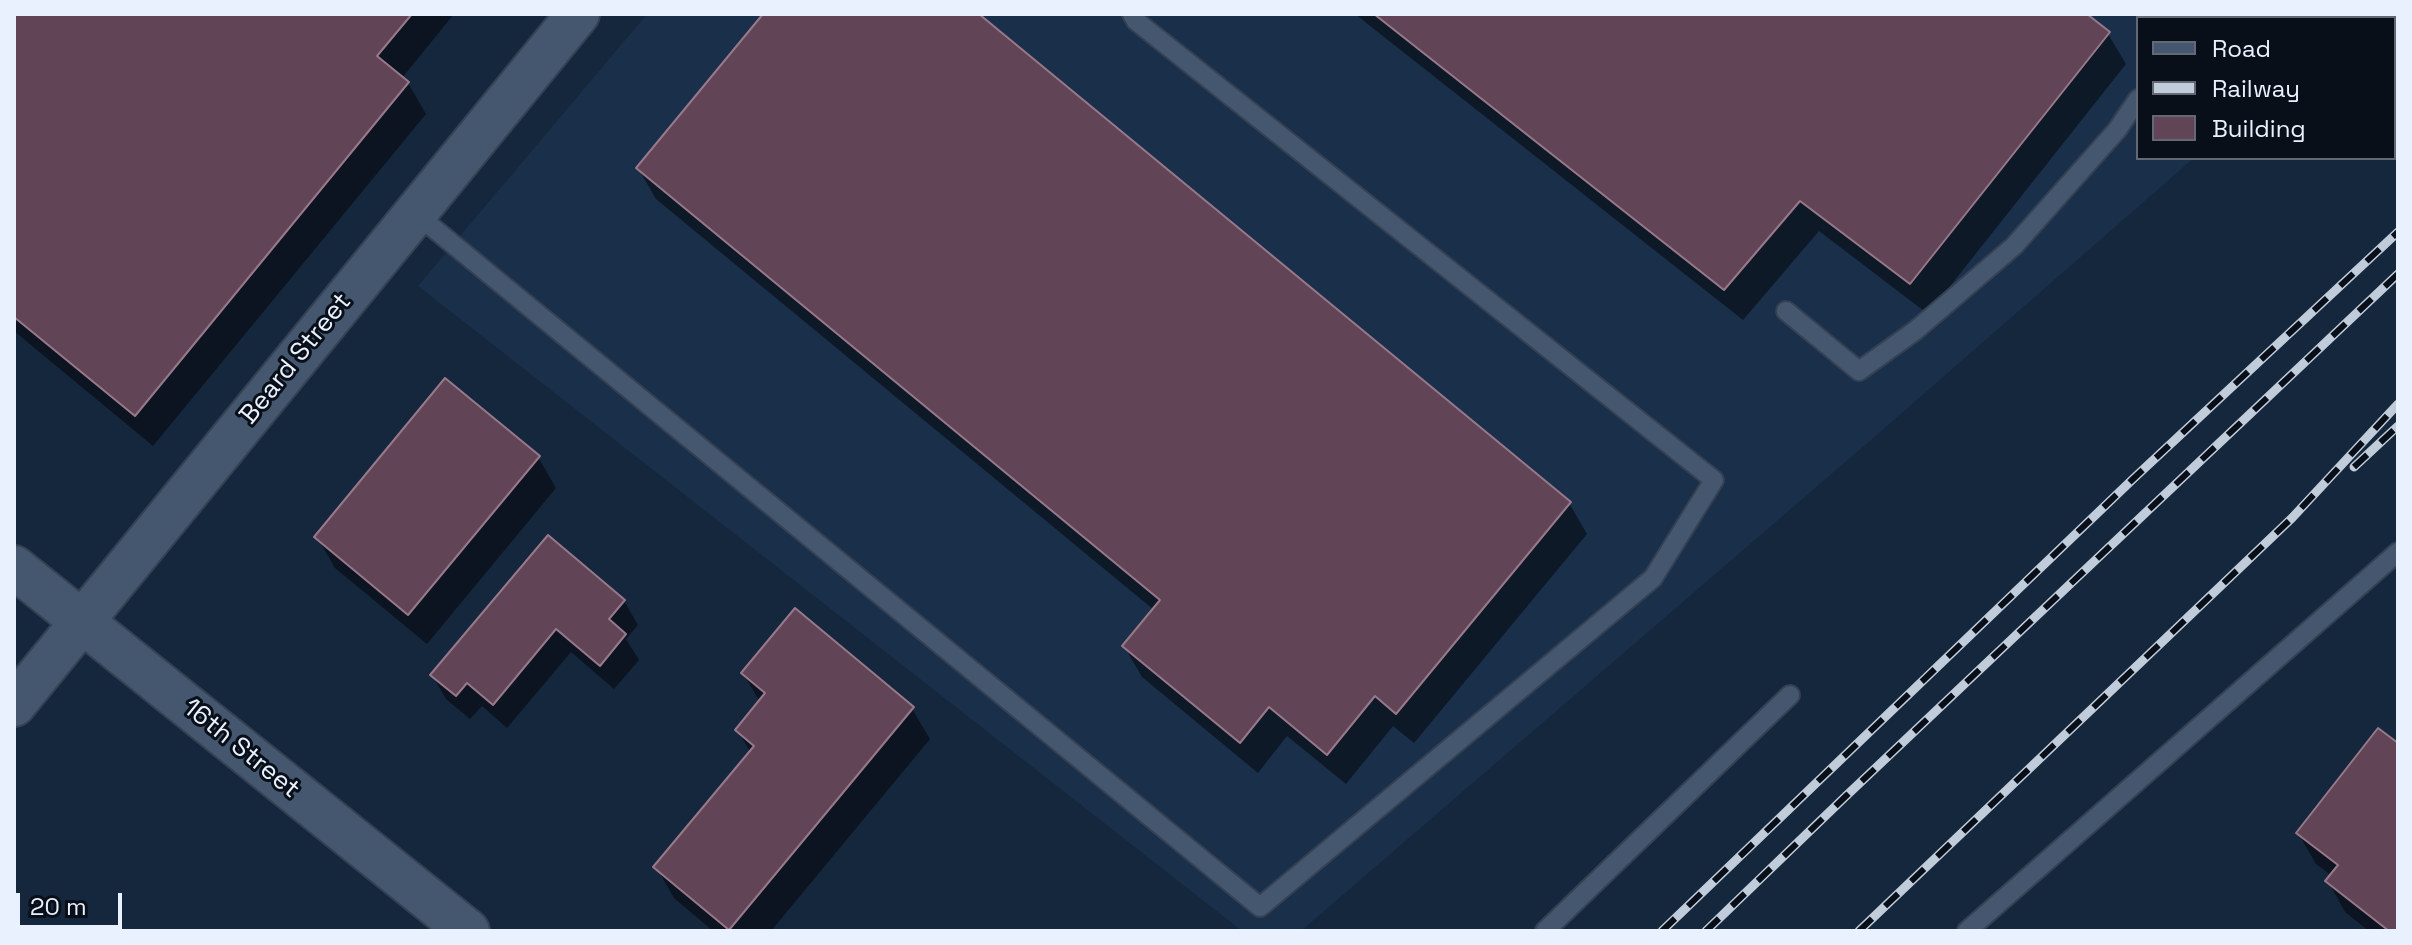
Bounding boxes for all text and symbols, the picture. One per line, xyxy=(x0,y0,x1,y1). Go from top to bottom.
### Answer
legend xyxy=(2136,16,2396,160)
text: Road xyxy=(2212,33,2271,64)
text: Railway xyxy=(2212,73,2300,104)
text: Building xyxy=(2212,113,2306,144)
street label: Beard Street xyxy=(234,287,358,431)
street label: 16th Street xyxy=(176,693,306,805)
scale bar xyxy=(20,877,126,927)
text: 20 m xyxy=(30,891,87,922)

